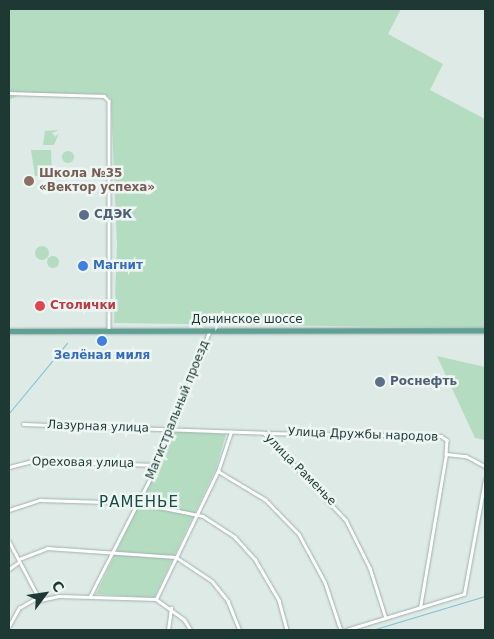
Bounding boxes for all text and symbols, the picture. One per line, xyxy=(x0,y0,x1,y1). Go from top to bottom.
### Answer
place label: Школа №35 «Вектор успеха» xyxy=(39,167,155,195)
marker: Школа №35 «Вектор успеха» xyxy=(23,175,35,187)
place label: СДЭК xyxy=(94,208,132,222)
marker: СДЭК xyxy=(78,209,90,221)
place label: Магнит xyxy=(93,259,143,273)
marker: Магнит xyxy=(77,260,89,272)
place label: Столички xyxy=(50,299,116,313)
marker: Столички xyxy=(34,300,46,312)
street label: Донинское шоссе xyxy=(191,313,303,327)
marker: Зелёная миля xyxy=(96,335,108,347)
street label: Магистральный проезд xyxy=(143,338,213,482)
place label: Зелёная миля xyxy=(54,349,150,363)
place label: Роснефть xyxy=(390,375,457,389)
marker: Роснефть xyxy=(374,376,386,388)
street label: Лазурная улица xyxy=(47,418,149,436)
street label: Улица Дружбы народов xyxy=(288,425,438,445)
street label: улица Раменье xyxy=(261,431,339,509)
street label: Ореховая улица xyxy=(32,455,134,471)
district label: РАМЕНЬЕ xyxy=(98,494,180,512)
north arrow xyxy=(20,569,70,619)
text: С xyxy=(48,578,67,595)

